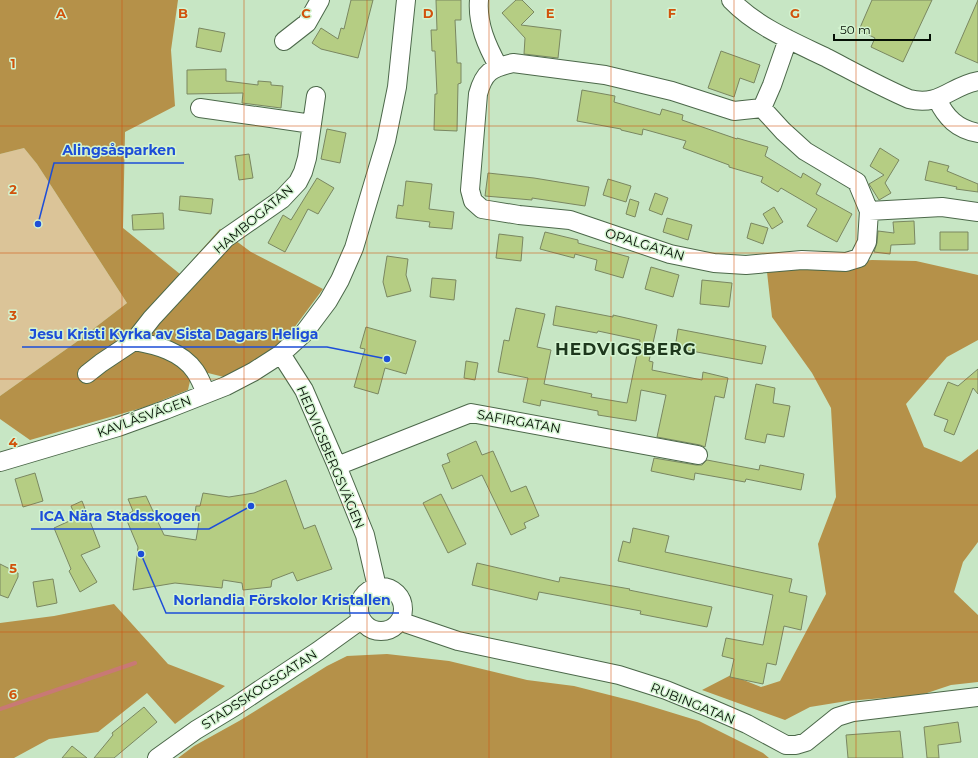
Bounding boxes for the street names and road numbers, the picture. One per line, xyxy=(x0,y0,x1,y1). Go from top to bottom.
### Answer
street label: HAMBOGATAN xyxy=(210,181,296,257)
street label: OPALGATAN xyxy=(603,224,687,264)
street label: HEDVIGSBERGSVÄGEN xyxy=(294,383,368,531)
street label: KAVLÅSVÄGEN xyxy=(95,392,193,440)
street label: SAFIRGATAN xyxy=(476,406,562,436)
street label: STADSSKOGSGATAN xyxy=(198,646,320,732)
street label: RUBINGATAN xyxy=(648,679,738,727)

